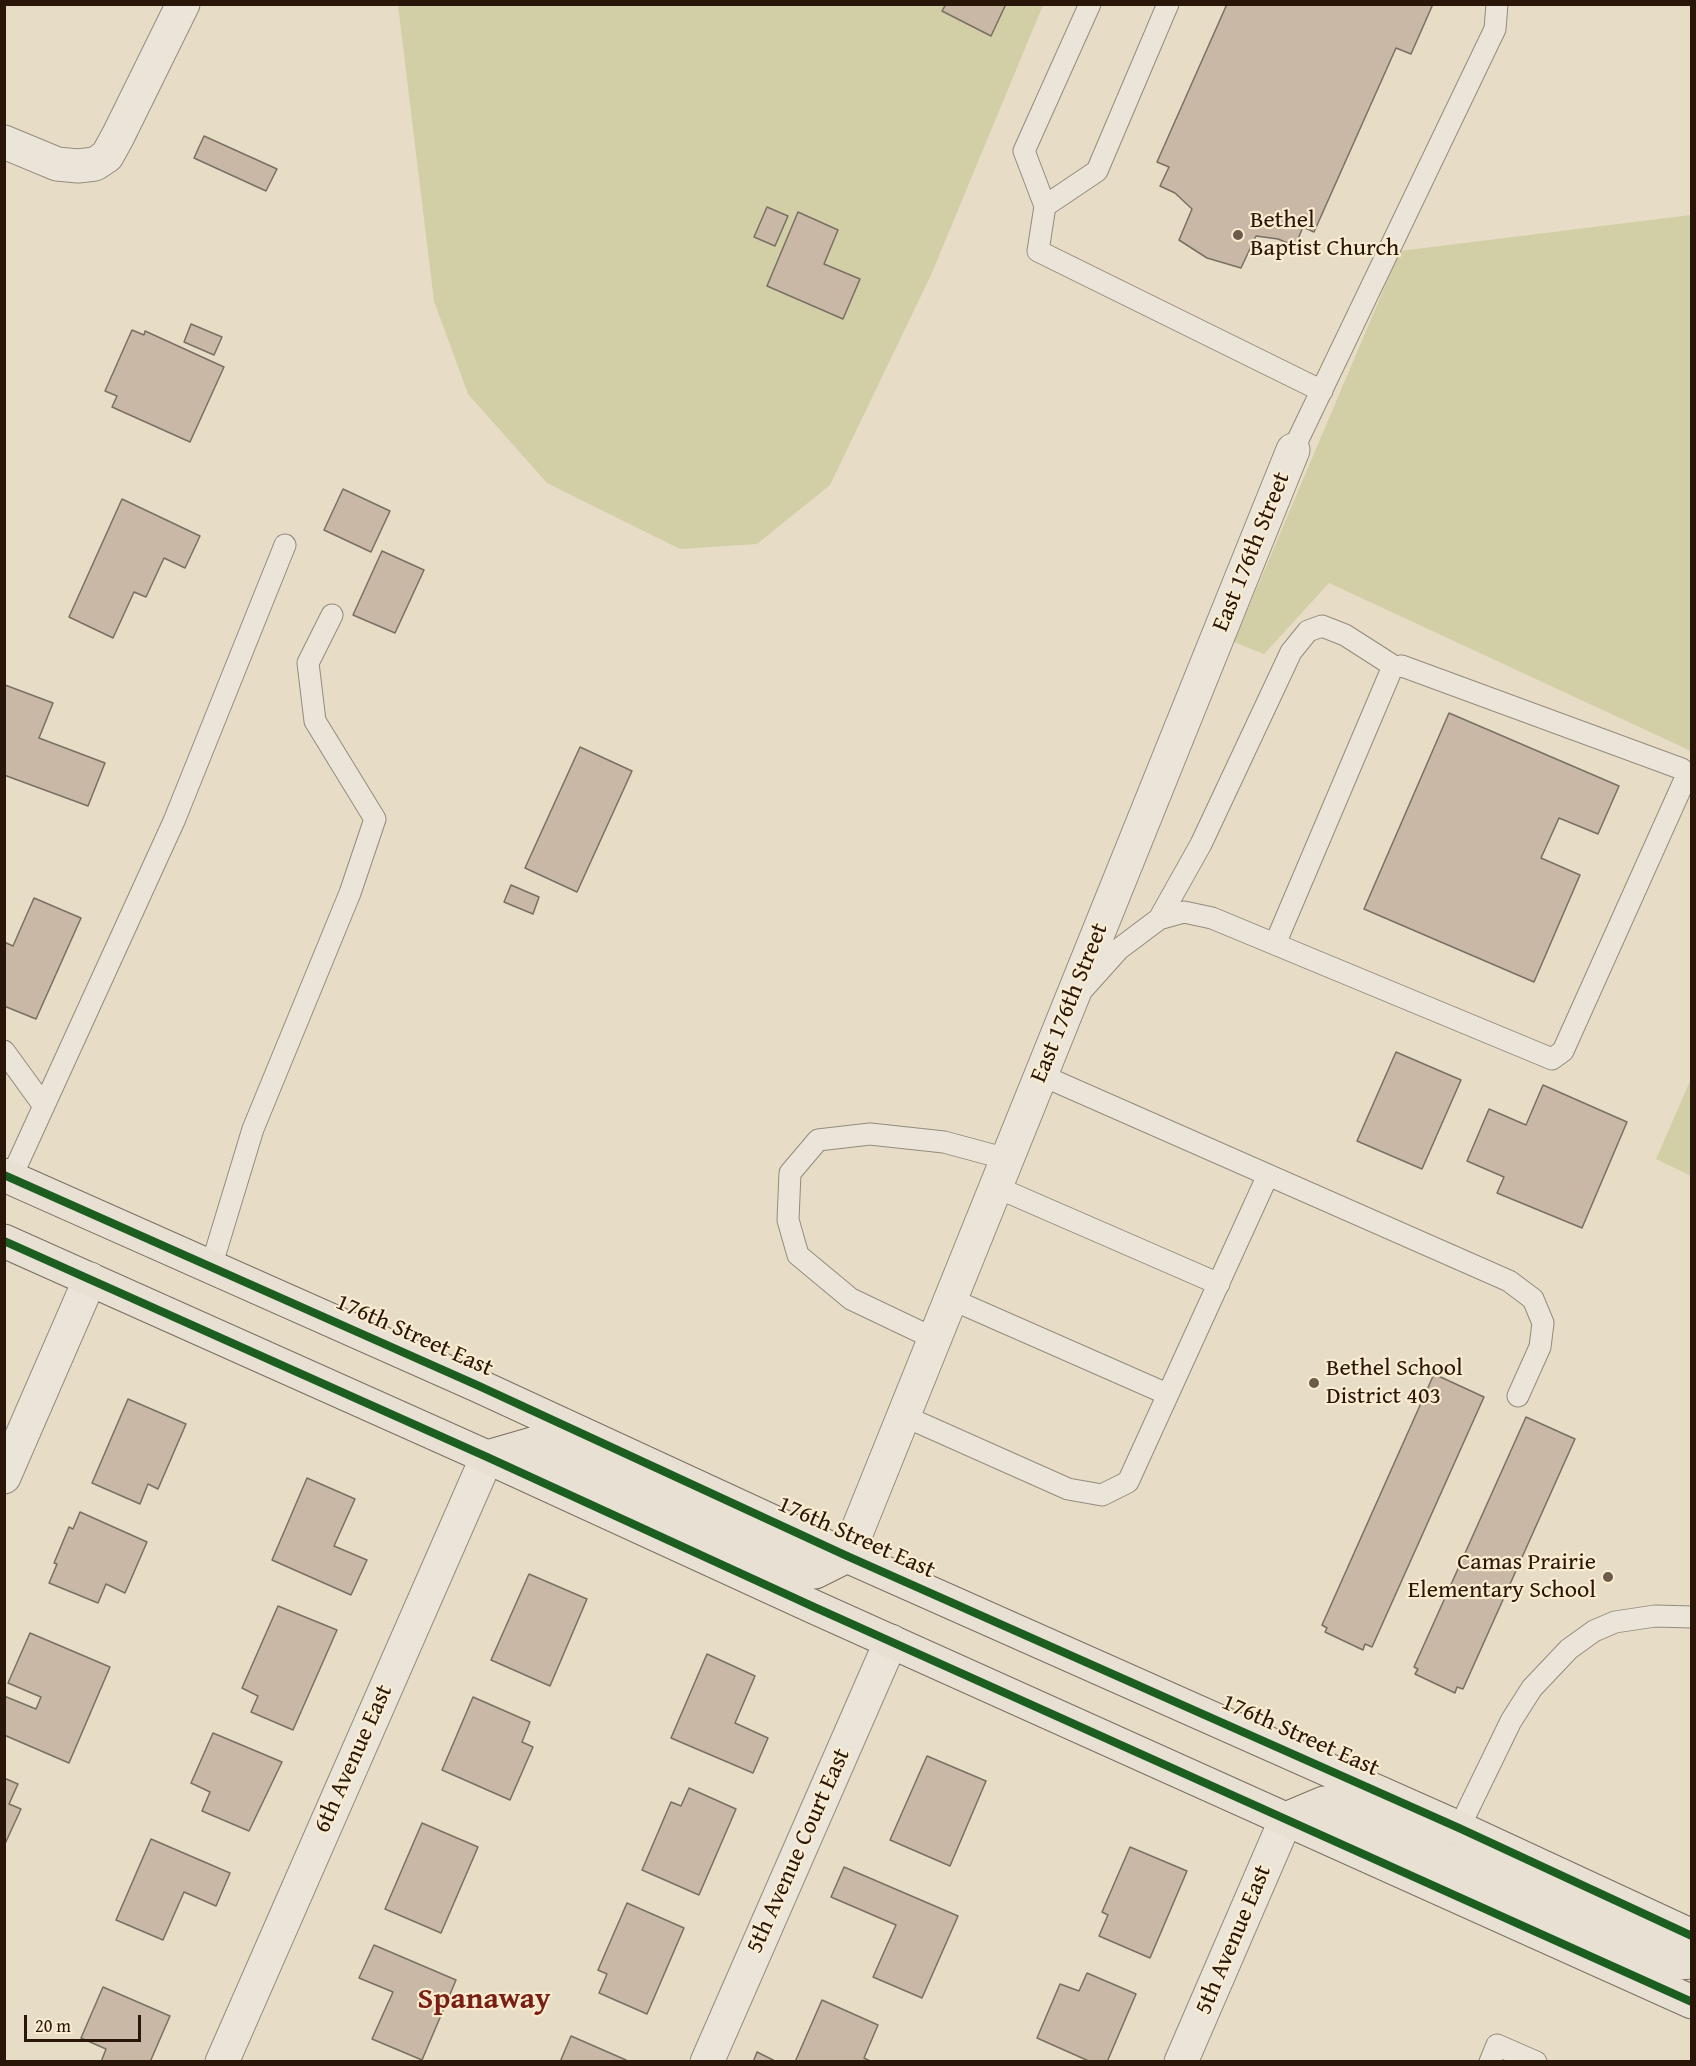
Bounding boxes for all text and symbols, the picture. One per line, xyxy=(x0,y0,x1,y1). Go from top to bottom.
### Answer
place label: Bethel Baptist Church xyxy=(1250,207,1399,263)
marker: Bethel Baptist Church xyxy=(1231,228,1245,242)
street label: East 176th Street xyxy=(1207,468,1297,636)
street label: East 176th Street xyxy=(1025,919,1115,1087)
street label: 176th Street East xyxy=(331,1288,497,1384)
place label: Bethel School District 403 xyxy=(1326,1355,1463,1411)
marker: Bethel School District 403 xyxy=(1307,1376,1321,1390)
street label: 176th Street East xyxy=(773,1490,939,1586)
place label: Camas Prairie Elementary School xyxy=(1408,1549,1596,1605)
marker: Camas Prairie Elementary School xyxy=(1601,1570,1615,1584)
street label: 6th Avenue East xyxy=(308,1680,400,1838)
street label: 176th Street East xyxy=(1217,1688,1383,1784)
street label: 5th Avenue Court East xyxy=(741,1744,857,1958)
street label: 5th Avenue East xyxy=(1190,1861,1278,2019)
district label: Spanaway xyxy=(418,1982,550,2018)
scale bar xyxy=(27,2003,144,2041)
text: 20 m xyxy=(35,2012,71,2039)

